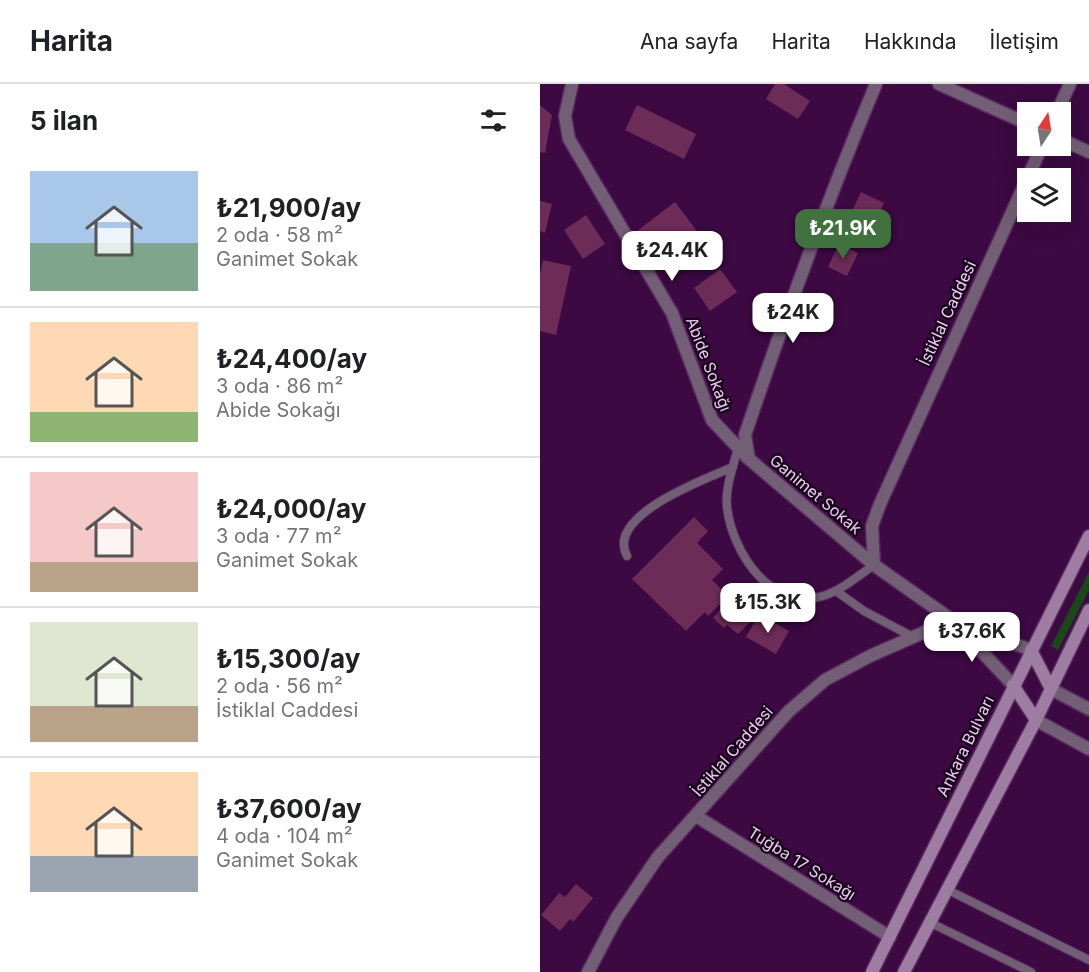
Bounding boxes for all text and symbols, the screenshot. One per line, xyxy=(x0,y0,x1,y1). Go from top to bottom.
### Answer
text: Harita xyxy=(30,24,113,58)
text: Ana sayfa xyxy=(640,29,738,54)
text: Harita xyxy=(771,29,831,54)
text: Hakkında xyxy=(864,29,957,54)
text: İletişim xyxy=(990,29,1059,54)
north arrow xyxy=(1017,102,1071,156)
map controls xyxy=(1017,102,1071,222)
icon: filters xyxy=(477,104,510,137)
text: 5 ilan xyxy=(30,105,98,136)
button: layers xyxy=(1017,168,1071,222)
text: ₺21,900/ay xyxy=(216,192,361,223)
icon: home xyxy=(78,195,150,267)
pin: ₺21.9K xyxy=(794,209,892,260)
text: ₺21.9K xyxy=(809,216,877,240)
text: 2 oda · 58 m² xyxy=(216,223,343,247)
pin: ₺24.4K xyxy=(623,231,721,282)
text: ₺24.4K xyxy=(636,238,708,262)
text: Ganimet Sokak xyxy=(216,247,358,271)
street label: İstiklal Caddesi xyxy=(914,257,980,369)
pin: ₺24K xyxy=(757,293,829,344)
text: ₺24K xyxy=(766,300,820,324)
street label: Abide Sokağı xyxy=(682,314,736,414)
text: ₺24,400/ay xyxy=(216,343,367,374)
icon: home xyxy=(78,346,150,418)
text: 3 oda · 86 m² xyxy=(216,374,343,398)
text: Abide Sokağı xyxy=(216,398,341,422)
street label: Ganimet Sokak xyxy=(766,450,866,538)
text: ₺24,000/ay xyxy=(216,493,366,524)
icon: home xyxy=(78,496,150,568)
text: 3 oda · 77 m² xyxy=(216,524,341,548)
text: Ganimet Sokak xyxy=(216,548,358,572)
pin: ₺15.3K xyxy=(719,583,817,634)
text: ₺15.3K xyxy=(734,590,802,614)
pin: ₺37.6K xyxy=(923,612,1021,663)
text: ₺37.6K xyxy=(938,619,1006,643)
text: ₺15,300/ay xyxy=(216,643,360,674)
icon: home xyxy=(78,646,150,718)
text: 2 oda · 56 m² xyxy=(216,674,343,698)
street label: Ankara Bulvarı xyxy=(932,692,998,800)
text: İstiklal Caddesi xyxy=(216,698,358,722)
street label: İstiklal Caddesi xyxy=(687,702,777,800)
text: ₺37,600/ay xyxy=(216,793,362,824)
icon: home xyxy=(78,796,150,868)
street label: Tuğba 17 Sokağı xyxy=(744,822,860,904)
text: 4 oda · 104 m² xyxy=(216,824,353,848)
text: Ganimet Sokak xyxy=(216,848,358,872)

